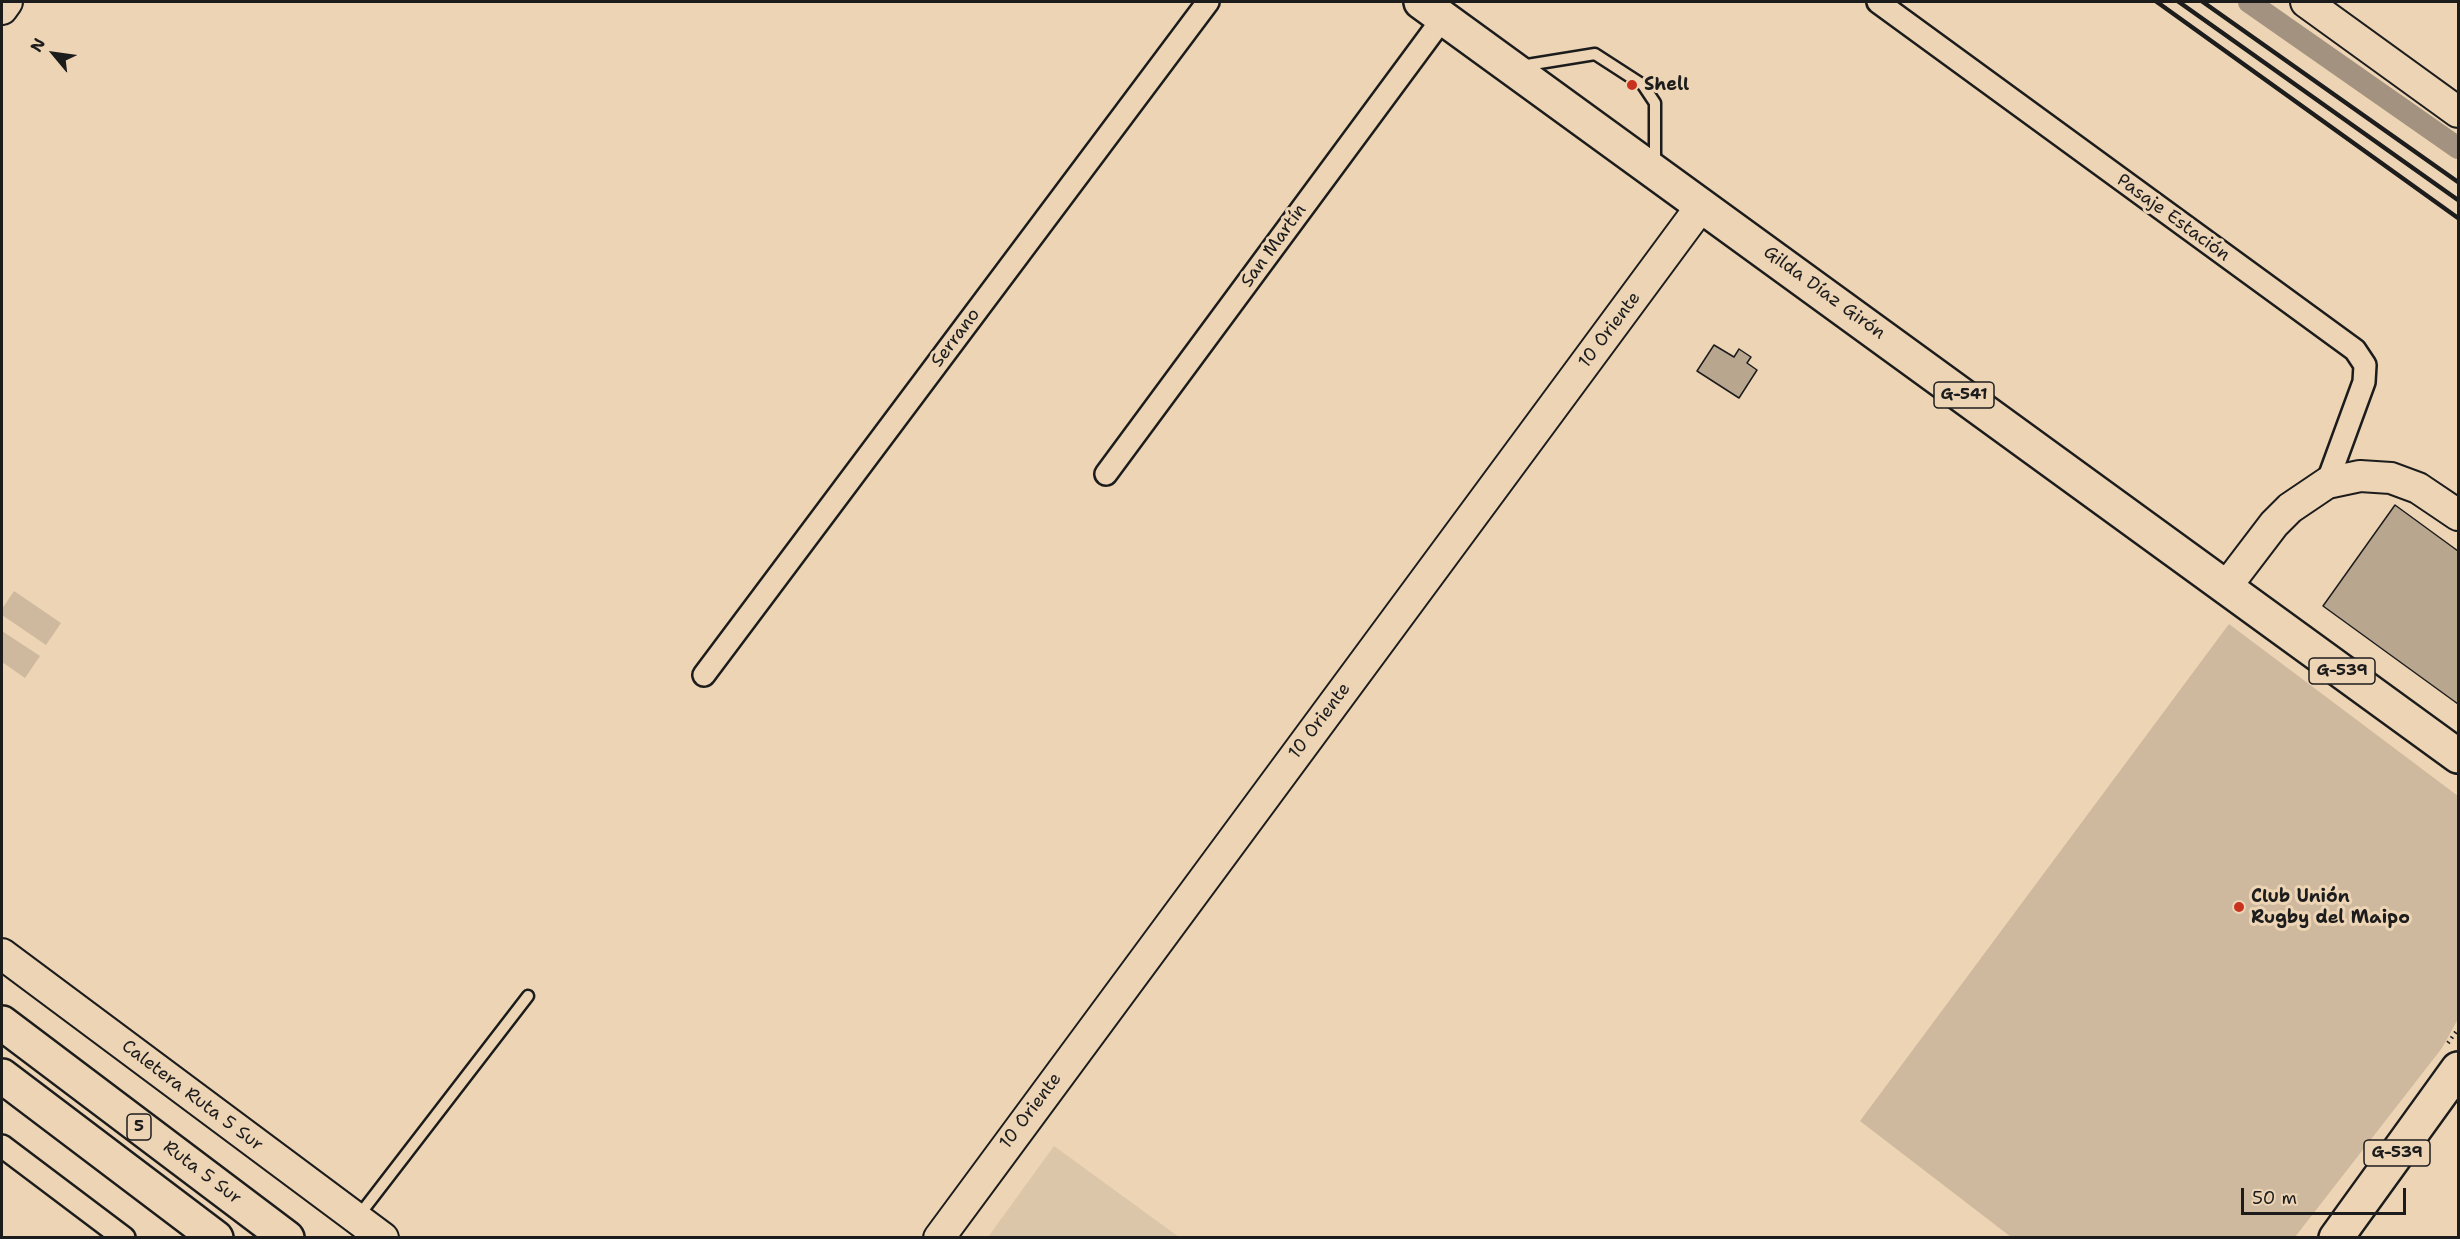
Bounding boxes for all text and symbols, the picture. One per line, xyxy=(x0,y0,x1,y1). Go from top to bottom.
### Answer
north arrow xyxy=(24,24,84,84)
text: N xyxy=(26,34,50,56)
place label: Shell xyxy=(1644,74,1689,96)
marker: Shell xyxy=(1625,78,1639,92)
street label: Pasaje Estación xyxy=(2112,170,2234,266)
street label: San Martín xyxy=(1237,200,1311,292)
street label: Gilda Díaz Girón xyxy=(1759,242,1889,344)
street label: 10 Oriente xyxy=(1574,288,1646,372)
street label: Serrano xyxy=(927,304,985,372)
road number: G-541 xyxy=(1934,382,1994,408)
road number: G-539 xyxy=(2309,658,2375,684)
street label: 10 Oriente xyxy=(1284,679,1356,763)
place label: Club Unión Rugby del Maipo xyxy=(2251,886,2410,928)
marker: Club Unión Rugby del Maipo xyxy=(2232,900,2246,914)
street label: Caletera Ruta 5 Sur xyxy=(117,1036,267,1156)
street label: 10 Oriente xyxy=(995,1069,1067,1153)
road number: 5 xyxy=(127,1114,151,1140)
street label: Ruta 5 Sur xyxy=(159,1137,245,1209)
road number: G-539 xyxy=(2364,1140,2430,1166)
scale bar xyxy=(2244,1176,2409,1214)
text: 50 m xyxy=(2252,1186,2297,1210)

